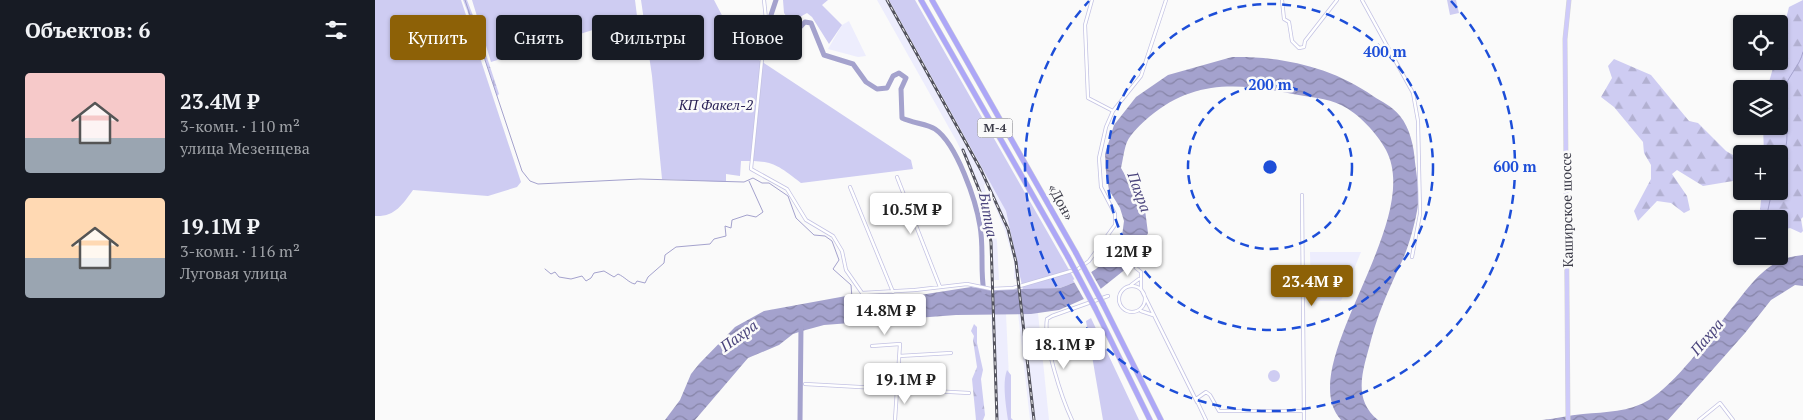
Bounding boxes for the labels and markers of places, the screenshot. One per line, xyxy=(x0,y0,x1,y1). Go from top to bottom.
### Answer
centre of rings xyxy=(1261,158,1279,176)
pin: 10.5M ₽ xyxy=(865,192,957,235)
pin: 12M ₽ xyxy=(1093,234,1163,277)
pin: 23.4M ₽ xyxy=(1266,264,1358,307)
pin: 14.8M ₽ xyxy=(839,294,931,336)
pin: 18.1M ₽ xyxy=(1018,328,1110,370)
pin: 19.1M ₽ xyxy=(859,362,951,405)

